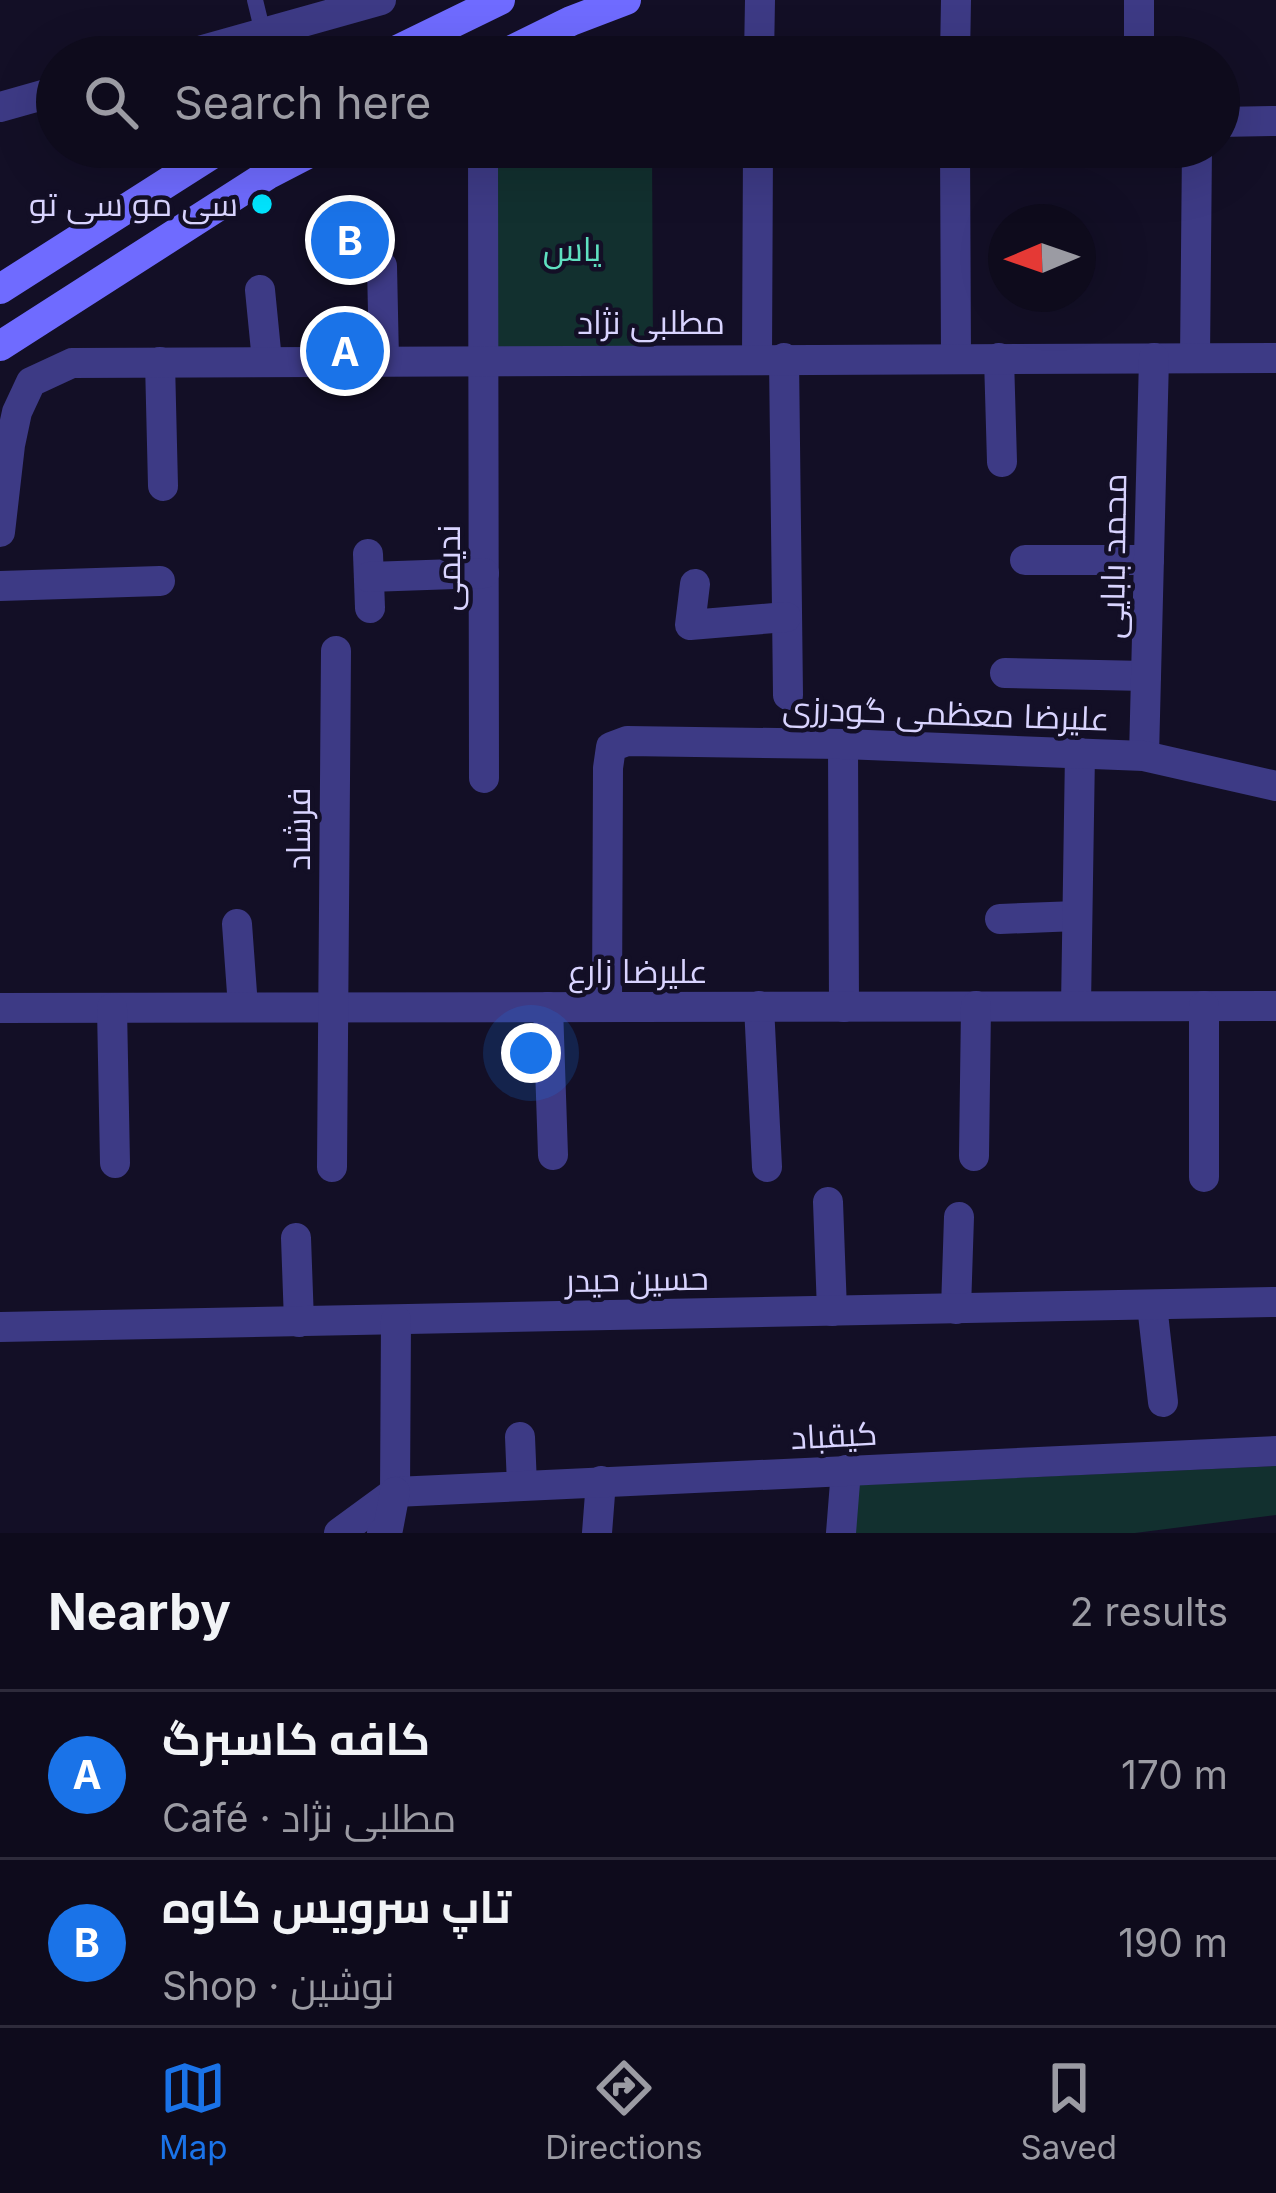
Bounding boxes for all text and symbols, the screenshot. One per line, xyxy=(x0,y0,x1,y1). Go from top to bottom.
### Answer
search box xyxy=(36,36,1240,168)
icon: search xyxy=(78,69,144,135)
text: Search here xyxy=(174,75,431,130)
place label: سی مو سی تو xyxy=(29,184,238,225)
marker: سی مو سی تو xyxy=(249,191,275,217)
pin: B xyxy=(311,195,389,285)
north arrow xyxy=(988,204,1096,312)
park label: یاس xyxy=(543,229,601,270)
street label: مطلبی نژاد xyxy=(577,302,725,343)
pin: A xyxy=(306,306,384,396)
street label: محمد بابایی xyxy=(1092,473,1135,639)
street label: ندیمی xyxy=(428,525,469,611)
street label: علیرضا معظمی گودرزی xyxy=(782,687,1110,740)
street label: فرشاد xyxy=(278,788,318,870)
street label: علیرضا زارع xyxy=(568,951,708,994)
your location xyxy=(501,1023,561,1083)
street label: حسین حیدر xyxy=(563,1258,709,1301)
street label: کیقباد xyxy=(790,1413,878,1457)
text: Nearby xyxy=(48,1581,231,1642)
text: 2 results xyxy=(1070,1588,1228,1635)
text: کافه کاسبرگ xyxy=(162,1711,430,1766)
text: A xyxy=(72,1751,102,1798)
text: 170 m xyxy=(1121,1751,1228,1798)
text: Café · مطلبی نژاد xyxy=(162,1794,456,1841)
text: تاپ سرویس کاوه xyxy=(162,1879,511,1934)
text: B xyxy=(74,1919,100,1966)
text: 190 m xyxy=(1118,1919,1228,1966)
text: Shop · نوشین xyxy=(162,1962,394,2009)
tab: Map xyxy=(159,2055,227,2167)
tab: Directions xyxy=(545,2055,703,2167)
tab: Saved xyxy=(1020,2055,1117,2167)

